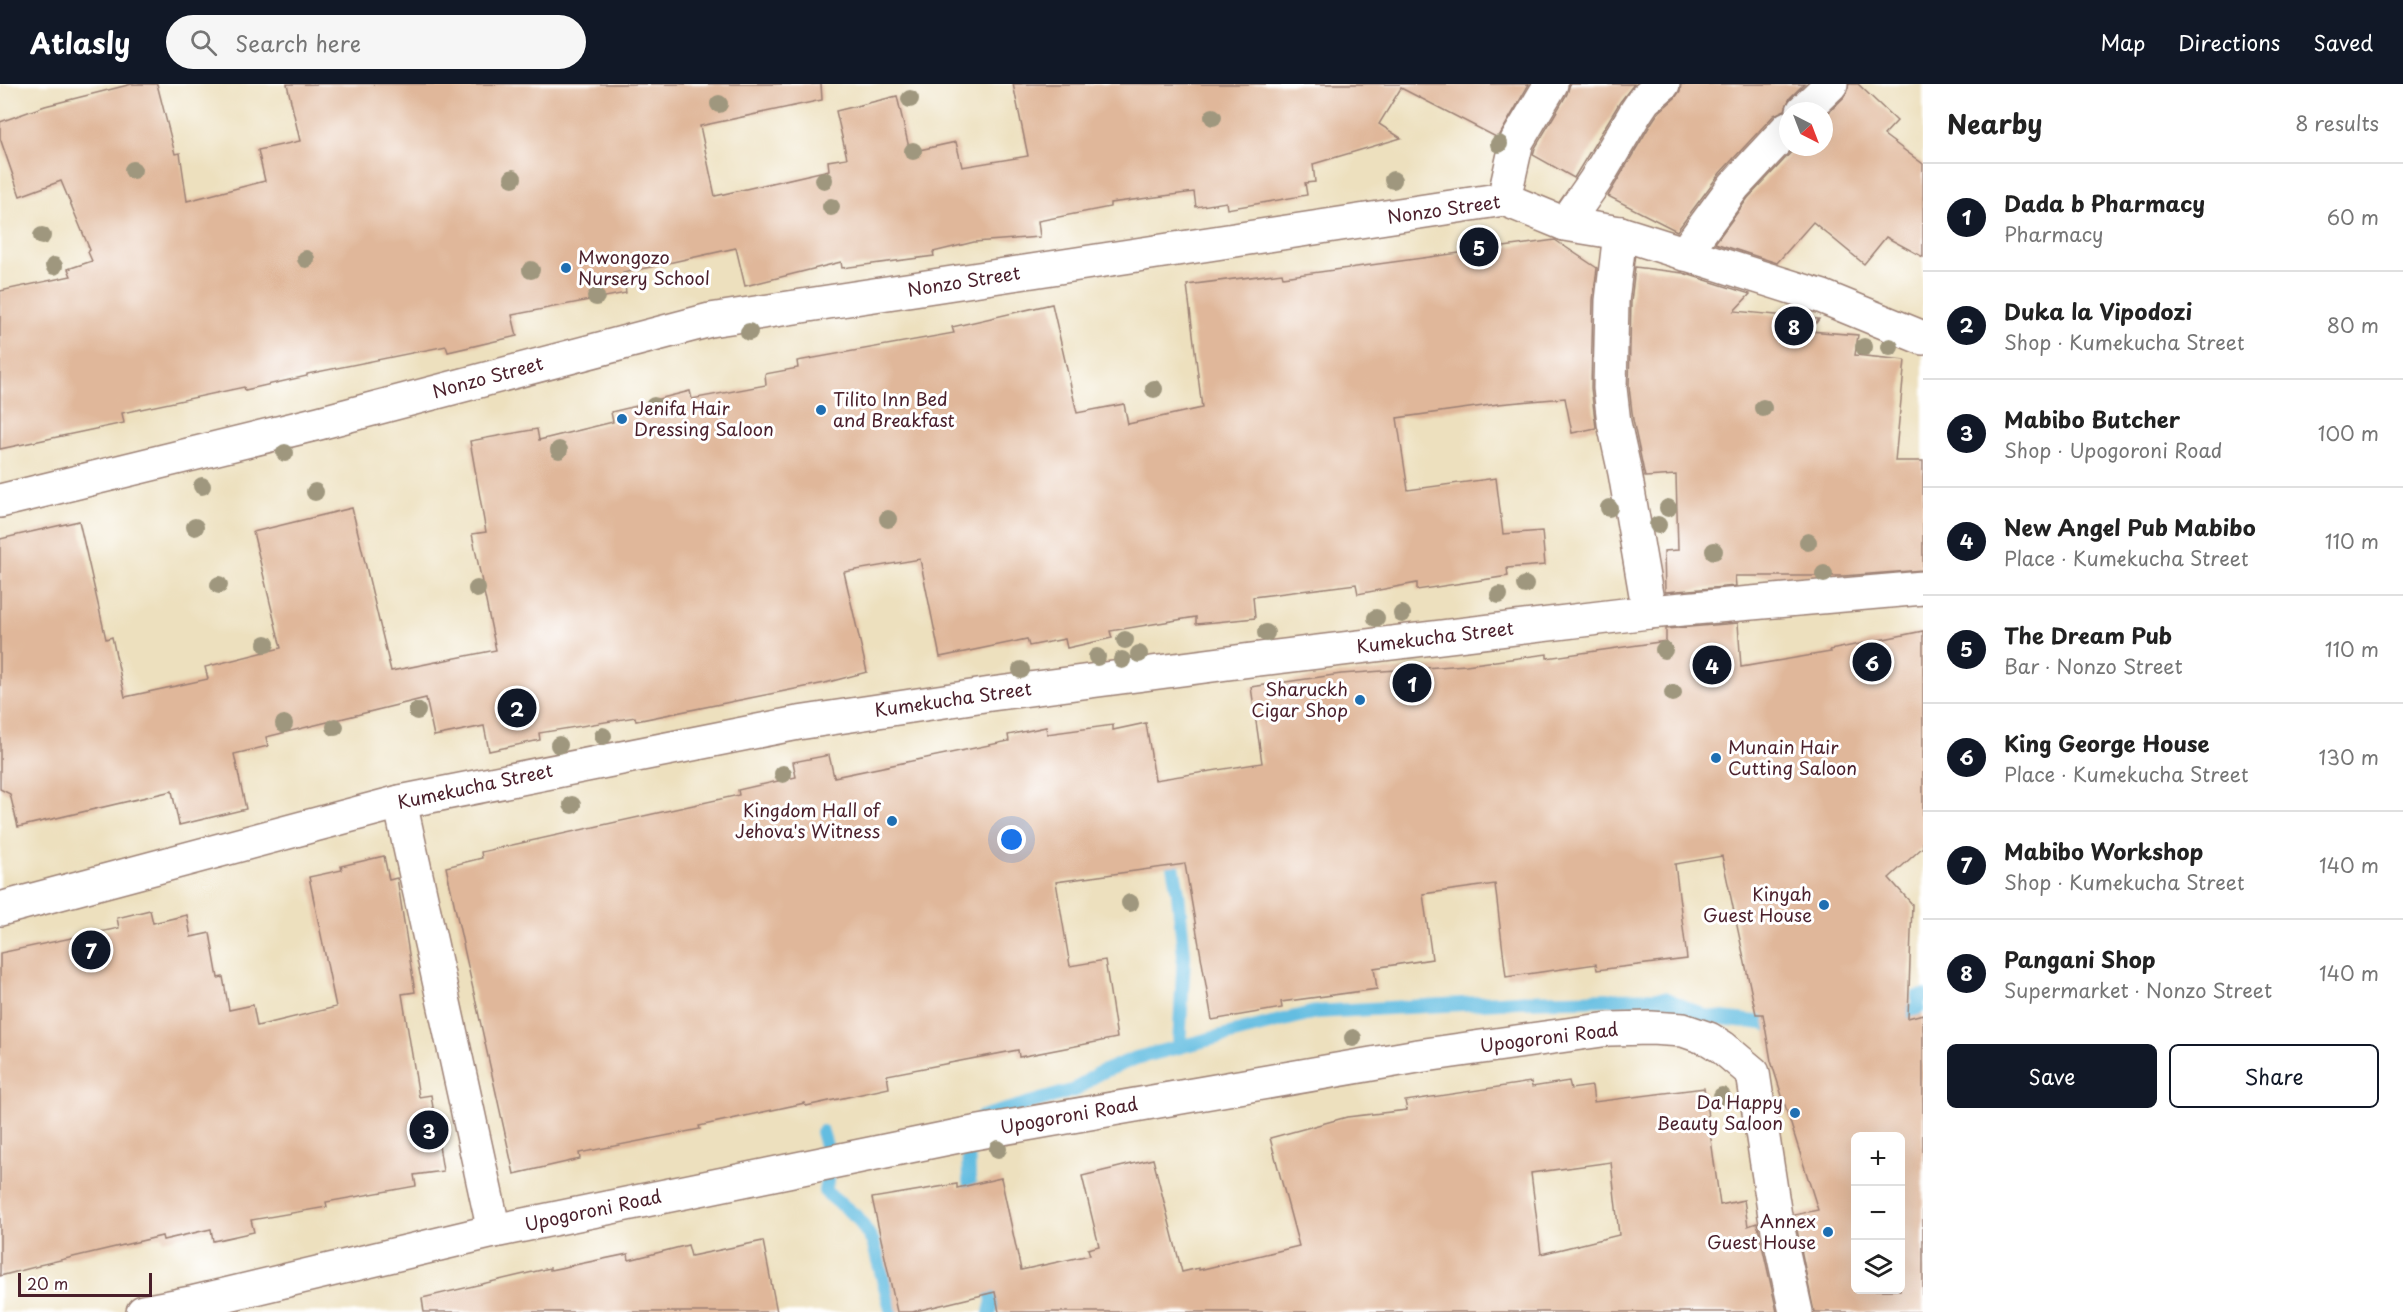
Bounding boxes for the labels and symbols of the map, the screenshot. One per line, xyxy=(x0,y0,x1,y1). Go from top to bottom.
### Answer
north arrow xyxy=(1779,102,1833,156)
street label: Nonzo Street xyxy=(1386,187,1502,230)
pin: 5 xyxy=(1460,224,1498,270)
place label: Mwongozo Nursery School xyxy=(578,243,710,291)
street label: Nonzo Street xyxy=(906,258,1022,303)
marker: Mwongozo Nursery School xyxy=(559,261,573,275)
pin: 8 xyxy=(1774,304,1814,348)
street label: Nonzo Street xyxy=(429,349,546,404)
place label: Tilito Inn Bed and Breakfast xyxy=(833,385,955,433)
place label: Jenifa Hair Dressing Saloon xyxy=(634,394,774,442)
marker: Tilito Inn Bed and Breakfast xyxy=(814,403,828,417)
marker: Jenifa Hair Dressing Saloon xyxy=(615,412,629,426)
street label: Kumekucha Street xyxy=(1355,613,1515,660)
pin: 6 xyxy=(1852,640,1892,684)
pin: 4 xyxy=(1692,642,1732,688)
pin: 1 xyxy=(1392,660,1432,706)
street label: Kumekucha Street xyxy=(873,674,1033,723)
place label: Sharuckh Cigar Shop xyxy=(1251,675,1348,723)
pin: 2 xyxy=(498,686,536,730)
marker: Sharuckh Cigar Shop xyxy=(1353,693,1367,707)
place label: Munain Hair Cutting Saloon xyxy=(1728,733,1857,781)
marker: Munain Hair Cutting Saloon xyxy=(1709,751,1723,765)
street label: Kumekucha Street xyxy=(395,756,555,815)
place label: Kingdom Hall of Jehova's Witness xyxy=(735,796,882,844)
marker: Kingdom Hall of Jehova's Witness xyxy=(885,814,899,828)
your location xyxy=(997,825,1026,854)
place label: Kinyah Guest House xyxy=(1703,880,1812,928)
marker: Kinyah Guest House xyxy=(1817,898,1831,912)
pin: 7 xyxy=(72,928,110,972)
street label: Upogoroni Road xyxy=(1478,1015,1620,1058)
place label: Da Happy Beauty Saloon xyxy=(1657,1088,1783,1136)
street label: Upogoroni Road xyxy=(998,1089,1140,1140)
marker: Da Happy Beauty Saloon xyxy=(1788,1106,1802,1120)
pin: 3 xyxy=(410,1108,448,1152)
street label: Upogoroni Road xyxy=(522,1182,664,1237)
place label: Annex Guest House xyxy=(1707,1207,1816,1255)
marker: Annex Guest House xyxy=(1821,1225,1835,1239)
scale bar xyxy=(18,1270,152,1298)

